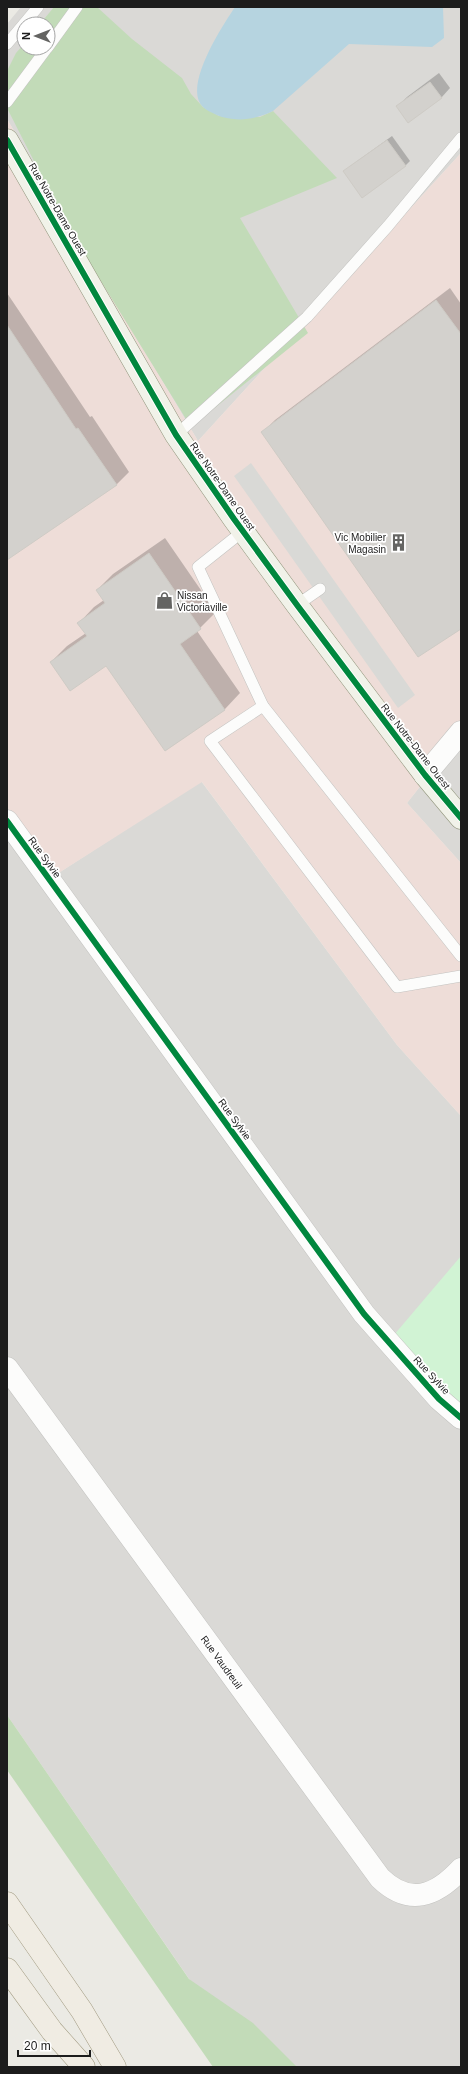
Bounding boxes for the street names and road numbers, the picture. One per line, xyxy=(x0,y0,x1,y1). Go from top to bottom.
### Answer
street label: Rue Notre-Dame Ouest xyxy=(27,161,89,258)
street label: Rue Notre-Dame Ouest xyxy=(188,440,257,533)
street label: Rue Notre-Dame Ouest xyxy=(379,702,452,791)
street label: Rue Sylvie xyxy=(26,835,63,880)
street label: Rue Sylvie xyxy=(216,1097,253,1142)
street label: Rue Sylvie xyxy=(411,1354,452,1397)
street label: Rue Vaudreuil xyxy=(199,1634,244,1691)

